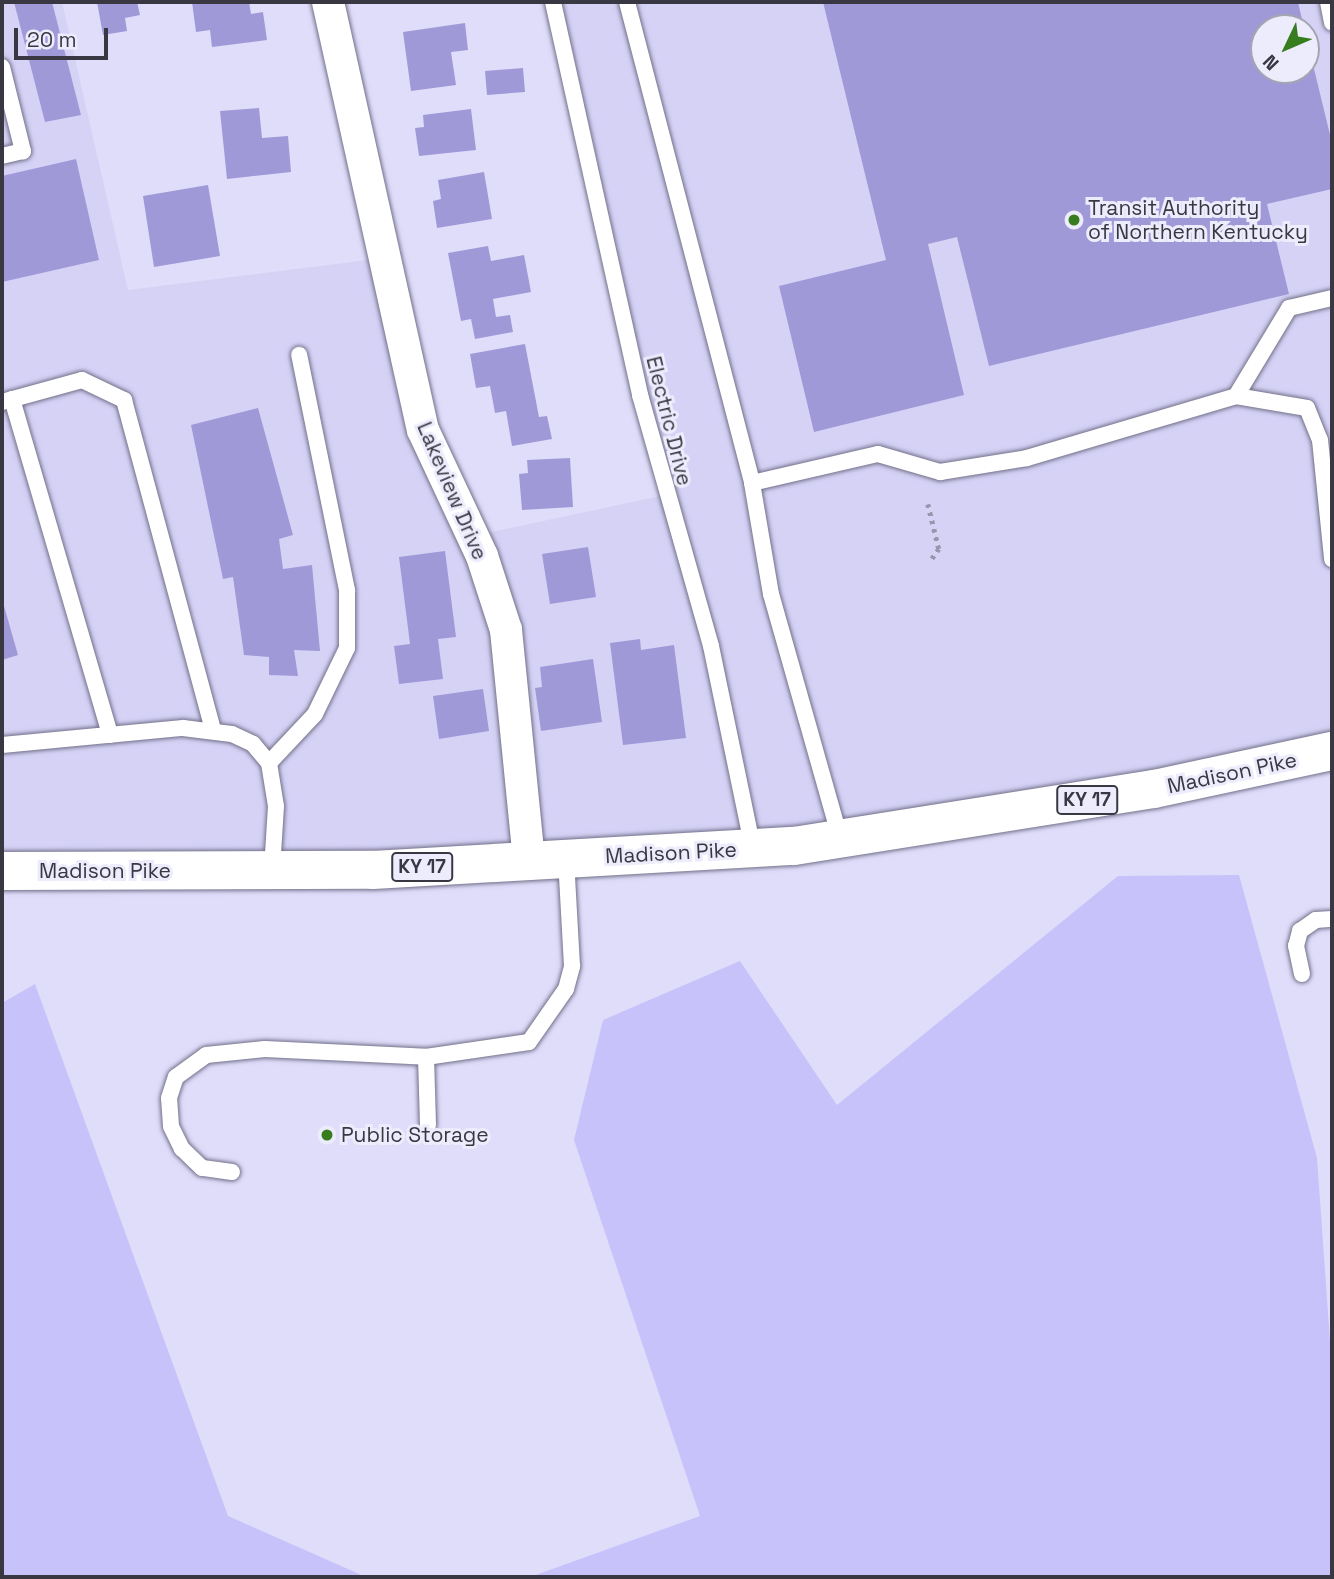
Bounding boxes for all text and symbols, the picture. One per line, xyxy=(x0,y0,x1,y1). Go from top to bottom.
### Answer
scale bar xyxy=(18,14,112,58)
north arrow xyxy=(1250,14,1320,84)
text: 20 m xyxy=(27,26,77,53)
text: N xyxy=(1258,49,1284,76)
place label: Transit Authority of Northern Kentucky xyxy=(1088,195,1308,245)
marker: Transit Authority of Northern Kentucky xyxy=(1066,212,1082,228)
street label: Electric Drive xyxy=(641,354,697,488)
street label: Lakeview Drive xyxy=(412,418,492,564)
street label: Madison Pike xyxy=(1165,747,1299,799)
road number: KY 17 xyxy=(1056,785,1118,816)
street label: Madison Pike xyxy=(604,837,738,869)
road number: KY 17 xyxy=(390,852,453,882)
street label: Madison Pike xyxy=(39,858,171,884)
place label: Public Storage xyxy=(341,1122,489,1148)
marker: Public Storage xyxy=(319,1127,335,1143)

